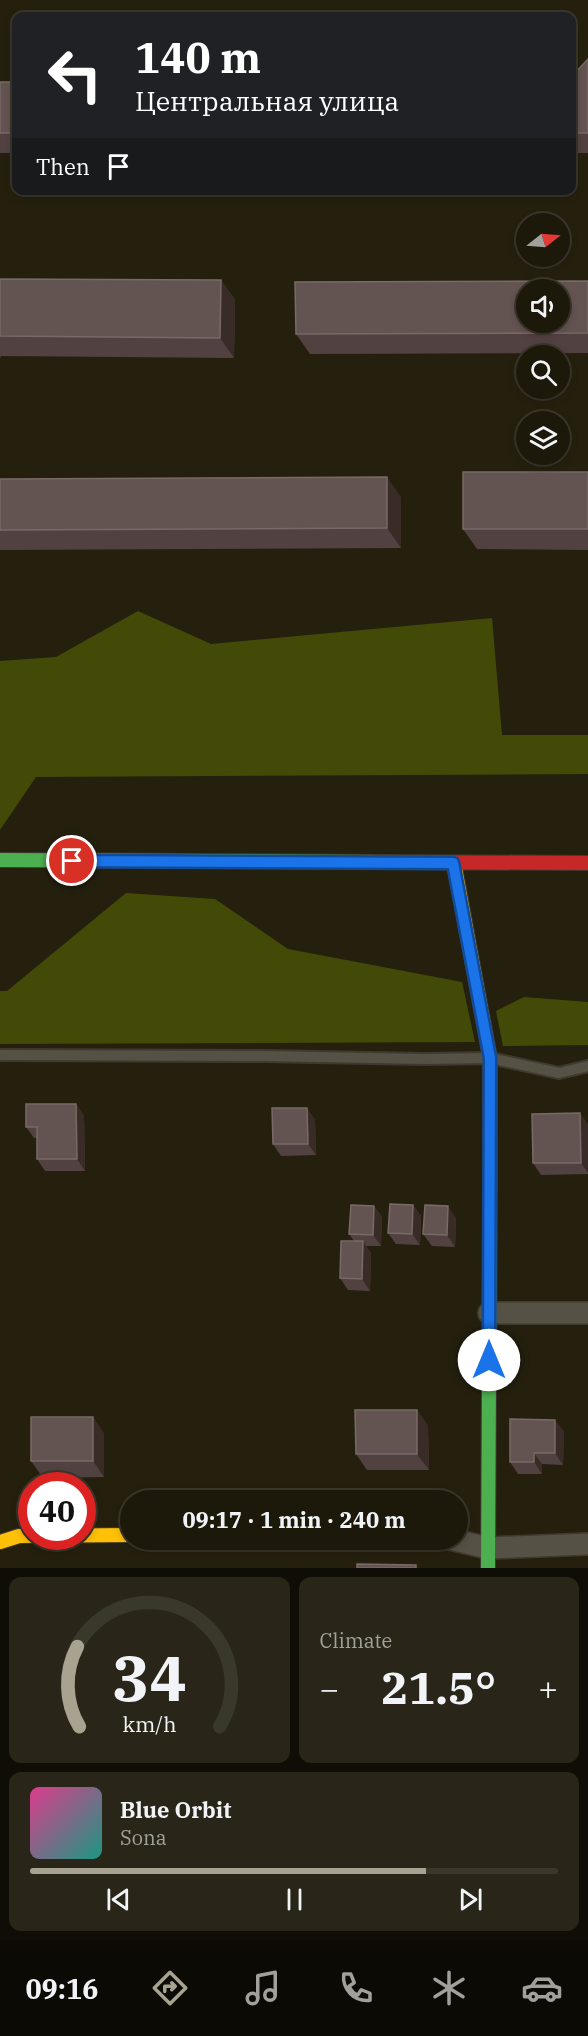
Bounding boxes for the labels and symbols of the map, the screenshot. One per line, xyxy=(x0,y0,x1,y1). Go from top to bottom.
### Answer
north arrow xyxy=(516,213,570,267)
pin xyxy=(46,835,97,886)
position arrow xyxy=(457,1328,521,1392)
speed limit sign: 40 xyxy=(18,1472,96,1550)

